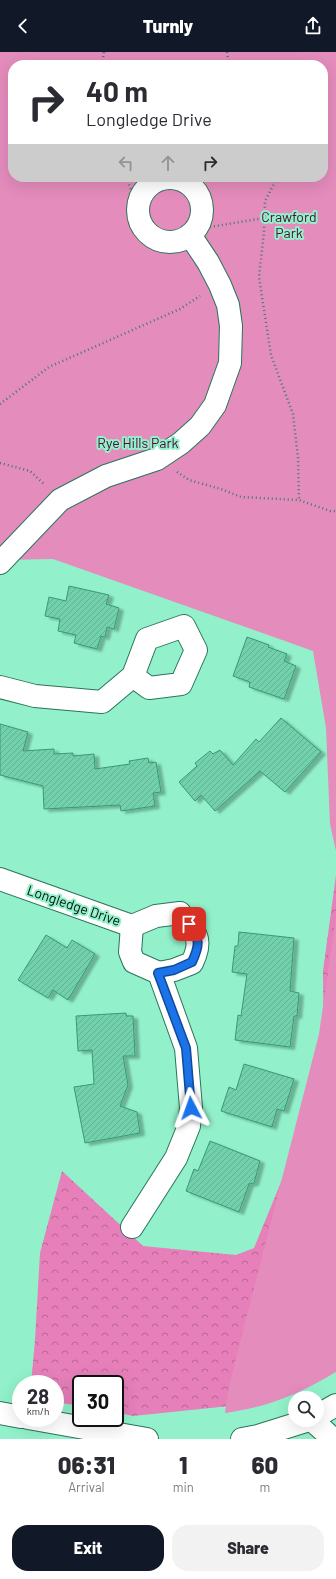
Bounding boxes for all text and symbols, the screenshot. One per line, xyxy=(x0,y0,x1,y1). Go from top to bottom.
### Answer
icon: back xyxy=(12,15,34,37)
text: Turnly xyxy=(143,15,193,37)
icon: share xyxy=(302,15,324,37)
text: 40 m xyxy=(86,74,148,108)
icon: right xyxy=(20,76,72,128)
text: Longledge Drive xyxy=(86,108,212,130)
icon: left xyxy=(115,152,137,174)
icon: ahead xyxy=(157,152,179,174)
icon: right xyxy=(199,152,221,174)
park label: Crawford Park xyxy=(261,208,317,241)
park label: Rye Hills Park xyxy=(97,434,179,451)
street label: Longledge Drive xyxy=(25,881,123,929)
pin xyxy=(172,907,206,941)
icon: arrive xyxy=(178,913,200,935)
position arrow xyxy=(170,1087,212,1129)
speed limit sign: 30 xyxy=(72,1375,124,1427)
text: 28 xyxy=(27,1384,49,1408)
map controls xyxy=(288,1391,324,1427)
button: search xyxy=(288,1391,324,1427)
text: km/h xyxy=(27,1405,49,1417)
text: 06:31 xyxy=(58,1450,115,1479)
text: 1 xyxy=(179,1450,188,1479)
text: 60 xyxy=(251,1450,278,1479)
text: Arrival xyxy=(68,1479,105,1495)
text: min xyxy=(173,1479,194,1495)
text: m xyxy=(260,1479,270,1495)
button: Exit xyxy=(12,1525,164,1571)
button: Share xyxy=(172,1525,324,1571)

